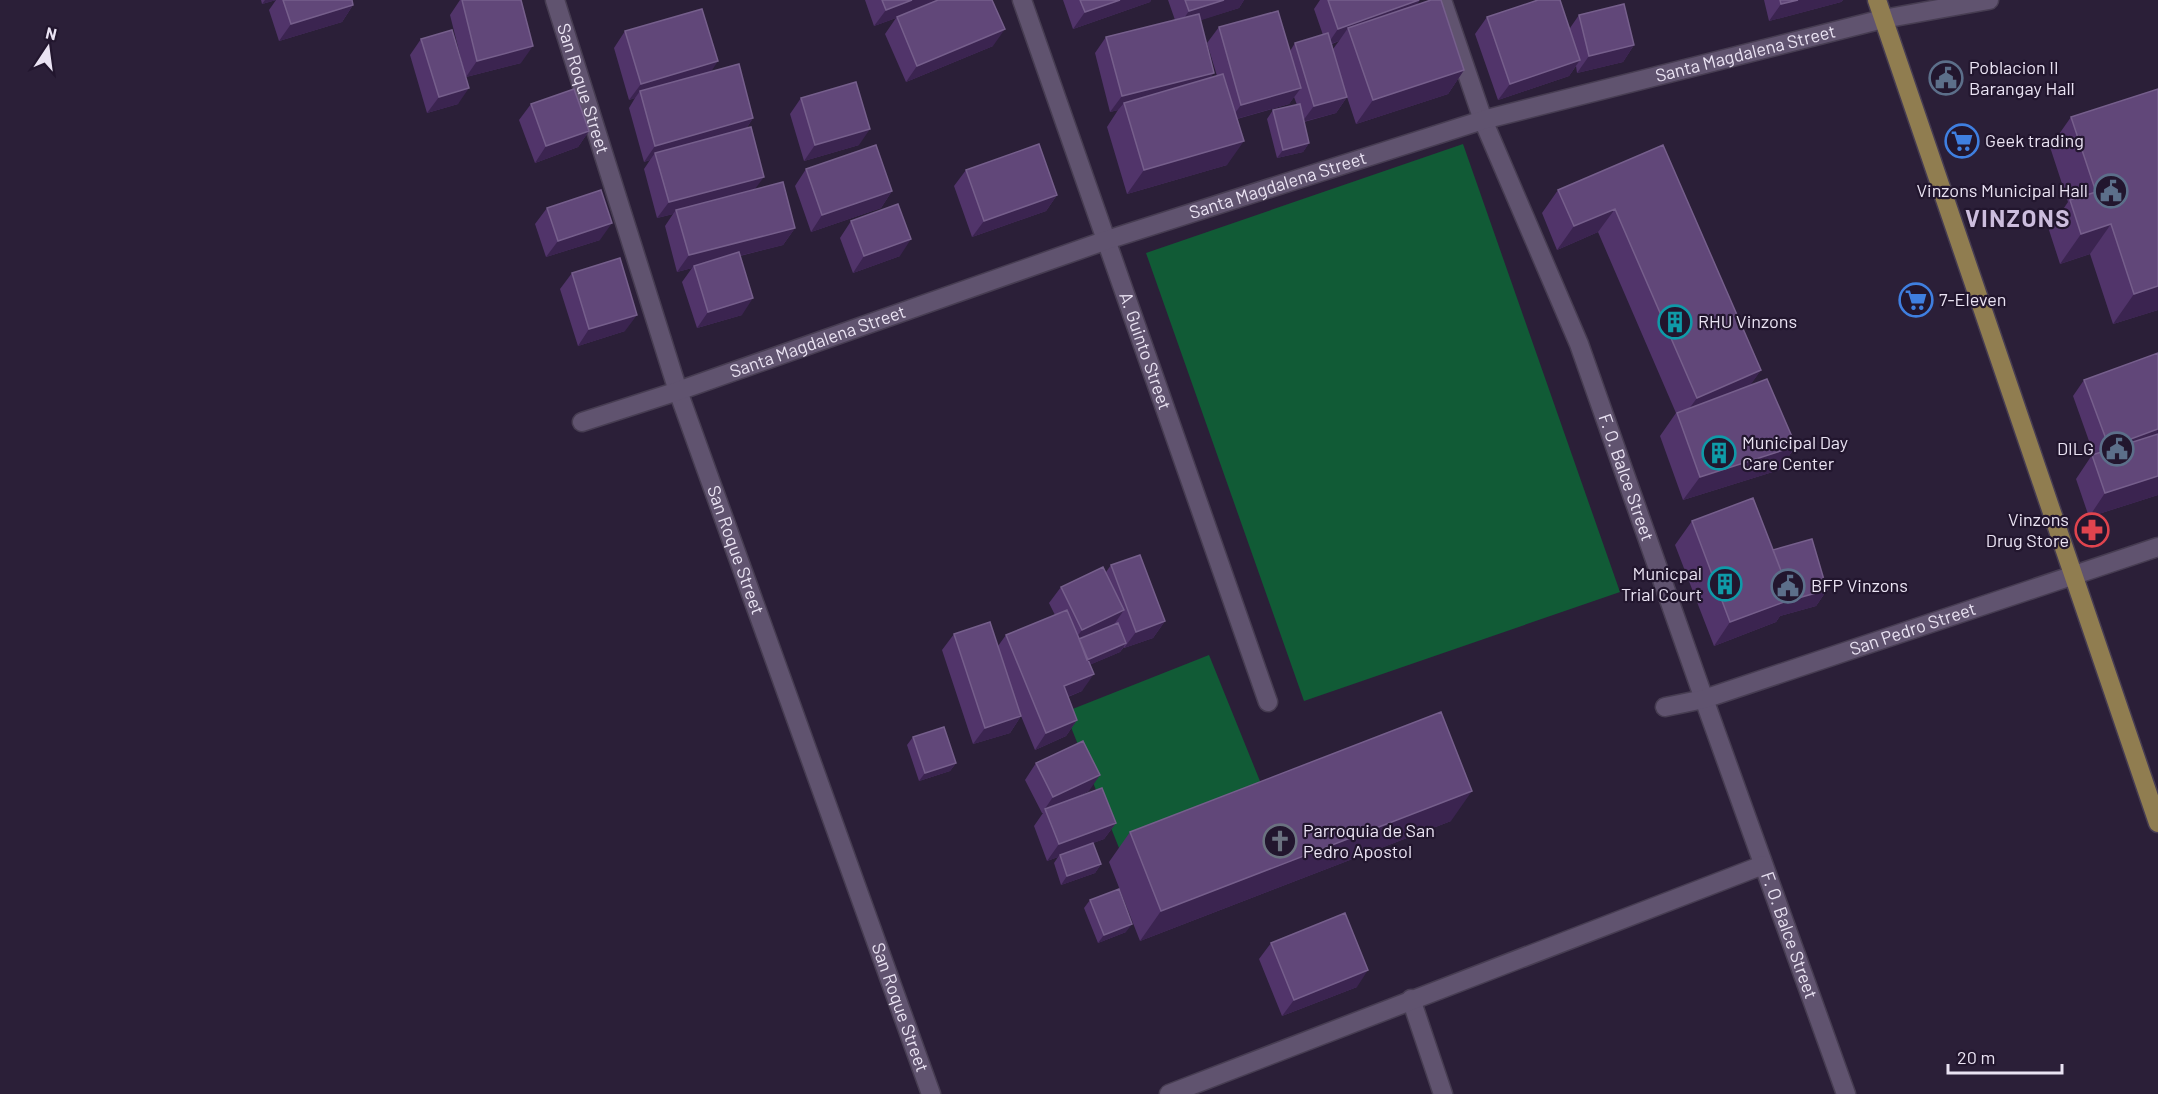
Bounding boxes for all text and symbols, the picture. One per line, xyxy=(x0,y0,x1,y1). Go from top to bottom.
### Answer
north arrow xyxy=(18,18,78,78)
street label: Santa Magdalena Street xyxy=(1653,19,1838,86)
street label: San Roque Street xyxy=(553,20,615,156)
text: N xyxy=(44,22,59,43)
place label: Poblacion II Barangay Hall xyxy=(1969,56,2075,99)
public building icon: Poblacion II Barangay Hall xyxy=(1928,60,1964,96)
supermarket icon: Geek trading xyxy=(1944,123,1980,159)
place label: Geek trading xyxy=(1985,129,2084,151)
street label: Santa Magdalena Street xyxy=(1186,146,1369,223)
public building icon: Vinzons Municipal Hall xyxy=(2093,173,2129,209)
place label: Vinzons Municipal Hall xyxy=(1916,179,2088,201)
district label: VINZONS xyxy=(1965,203,2071,232)
supermarket icon: 7-Eleven xyxy=(1898,282,1934,318)
place label: 7-Eleven xyxy=(1939,288,2007,310)
street label: A. Guinto Street xyxy=(1115,289,1177,413)
street label: Santa Magdalena Street xyxy=(726,300,908,382)
building icon: RHU Vinzons xyxy=(1657,304,1693,340)
place label: RHU Vinzons xyxy=(1698,310,1797,332)
street label: F. O. Balce Street xyxy=(1594,410,1659,544)
place label: Municipal Day Care Center xyxy=(1742,431,1848,474)
public building icon: DILG xyxy=(2099,431,2135,467)
building icon: Municipal Day Care Center xyxy=(1701,435,1737,471)
place label: DILG xyxy=(2057,437,2094,459)
street label: San Roque Street xyxy=(703,482,770,617)
place label: Vinzons Drug Store xyxy=(1986,508,2069,551)
pharmacy icon: Vinzons Drug Store xyxy=(2074,512,2110,548)
place label: Municpal Trial Court xyxy=(1621,562,1702,605)
building icon: Municpal Trial Court xyxy=(1707,566,1743,602)
public building icon: BFP Vinzons xyxy=(1770,568,1806,604)
place label: BFP Vinzons xyxy=(1811,574,1908,596)
street label: San Pedro Street xyxy=(1846,597,1978,660)
place label: Parroquia de San Pedro Apostol xyxy=(1303,819,1435,862)
church icon: Parroquia de San Pedro Apostol xyxy=(1262,823,1298,859)
street label: F. O. Balce Street xyxy=(1757,868,1823,1002)
street label: San Roque Street xyxy=(867,939,934,1075)
scale bar xyxy=(1948,1037,2062,1075)
text: 20 m xyxy=(1957,1046,1995,1068)

